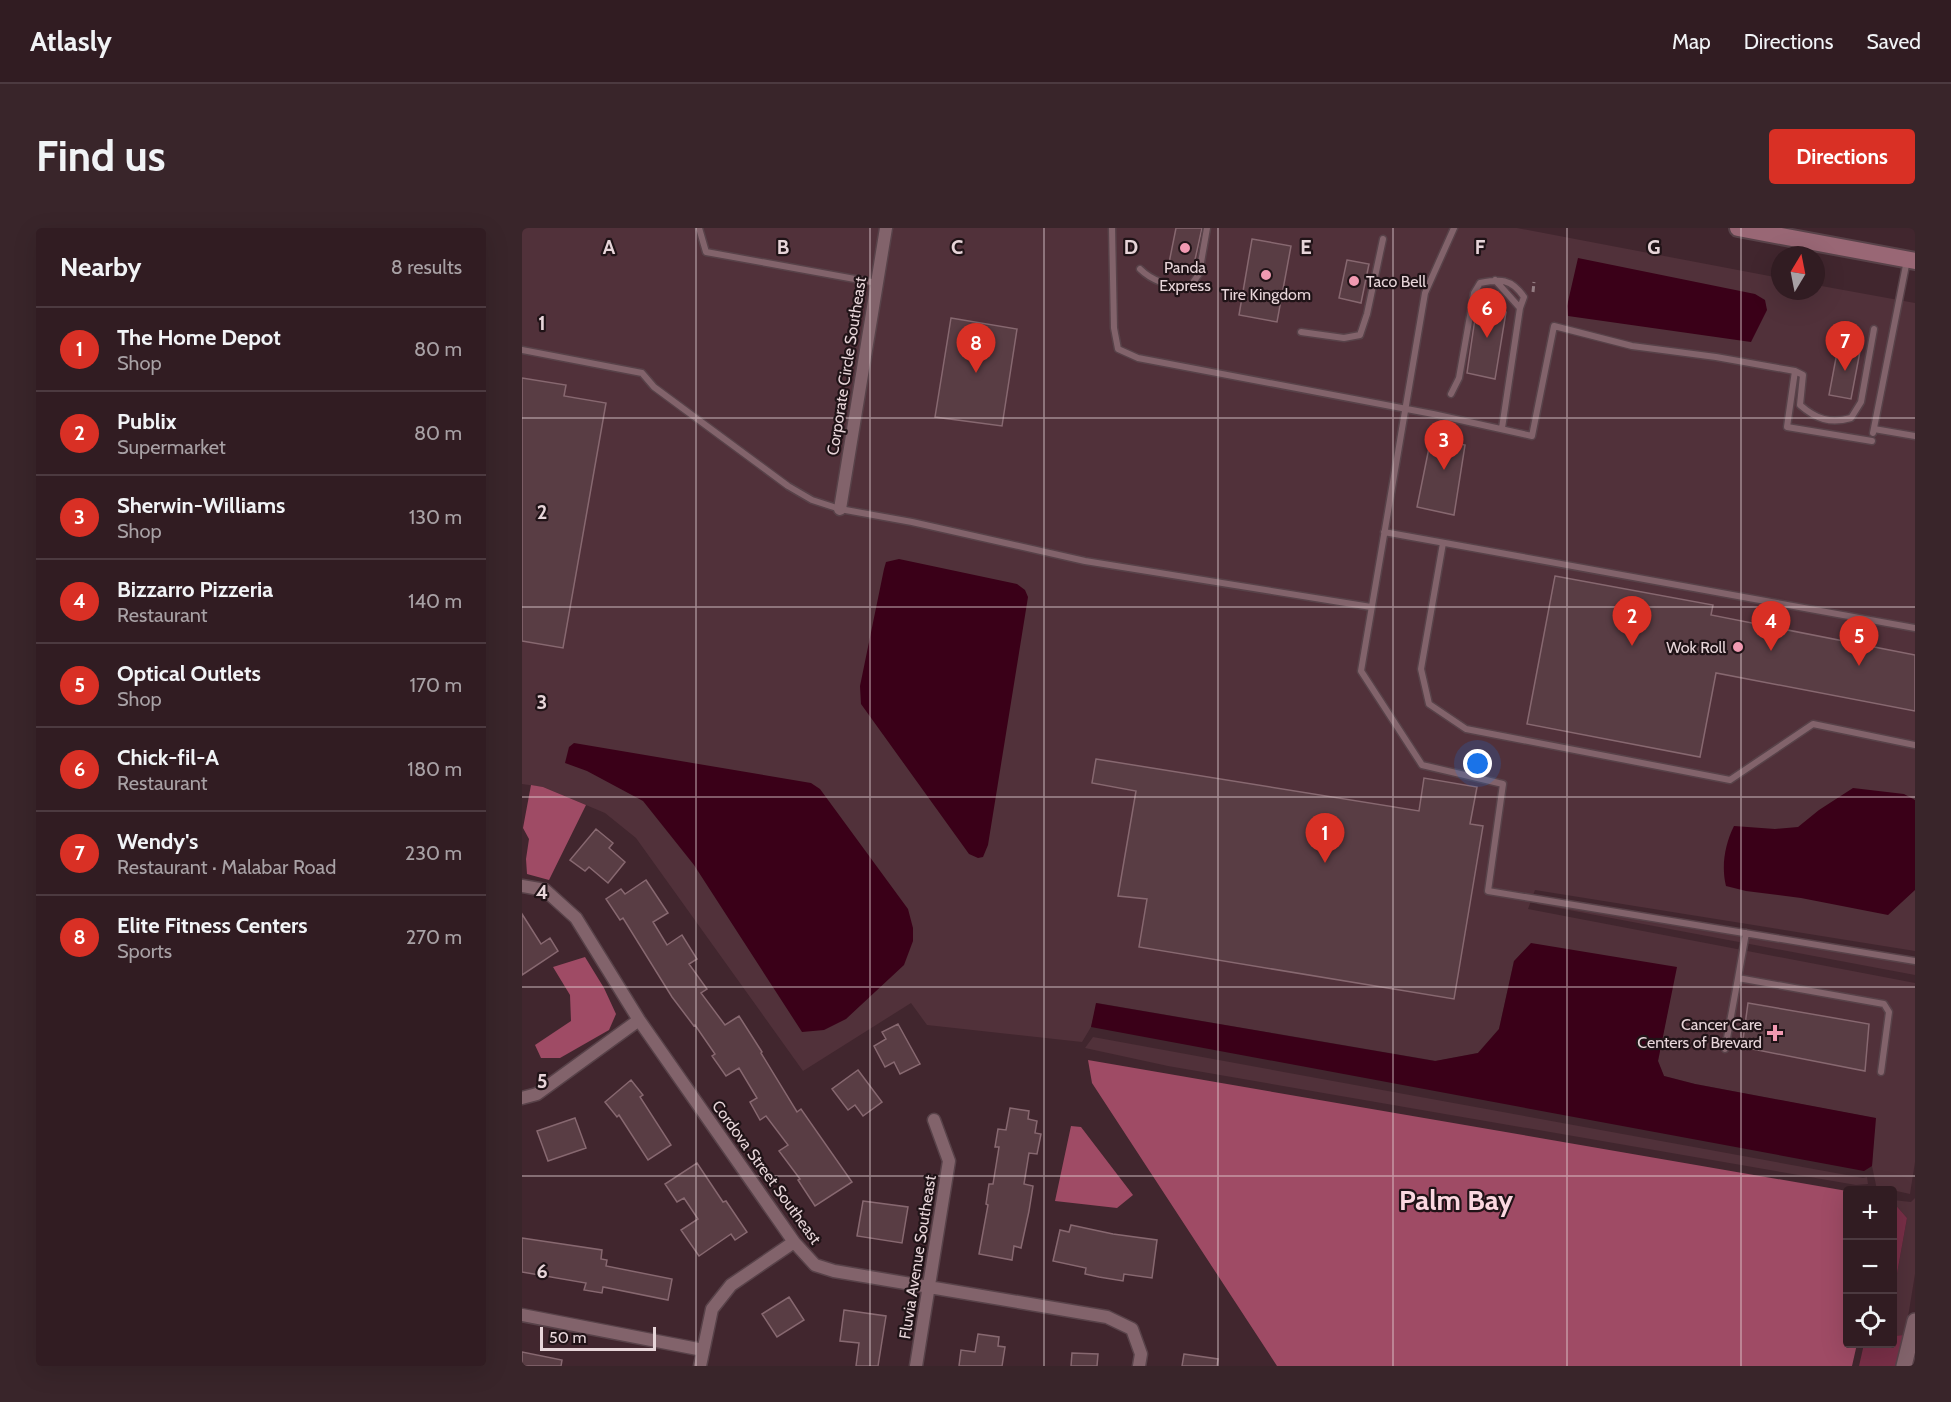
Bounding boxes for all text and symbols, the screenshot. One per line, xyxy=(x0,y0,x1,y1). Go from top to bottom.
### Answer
text: Atlasly xyxy=(30,24,112,58)
text: Map xyxy=(1672,29,1711,54)
text: Directions xyxy=(1744,29,1833,54)
text: Saved xyxy=(1866,29,1921,54)
button: Directions xyxy=(1769,129,1915,184)
text: Find us xyxy=(36,130,165,182)
text: A xyxy=(603,235,616,259)
text: B xyxy=(777,235,789,259)
text: C xyxy=(951,235,963,259)
text: D xyxy=(1124,235,1138,259)
text: E xyxy=(1300,235,1312,259)
text: F xyxy=(1475,235,1486,259)
text: G xyxy=(1647,235,1661,259)
marker: Panda Express xyxy=(1178,241,1192,255)
north arrow xyxy=(1771,246,1825,300)
text: Nearby xyxy=(60,251,141,283)
text: 8 results xyxy=(391,255,462,279)
place label: Panda Express xyxy=(1159,258,1211,295)
marker: Tire Kingdom xyxy=(1259,268,1273,282)
place label: Taco Bell xyxy=(1366,272,1426,291)
marker: Taco Bell xyxy=(1347,274,1361,288)
street label: Corporate Circle Southeast xyxy=(823,275,870,457)
place label: Tire Kingdom xyxy=(1221,285,1311,304)
pin: 6 xyxy=(1468,288,1506,338)
text: 1 xyxy=(538,311,546,335)
pin: 7 xyxy=(1826,322,1864,371)
text: The Home Depot xyxy=(117,324,281,351)
pin: 8 xyxy=(956,324,996,373)
text: 1 xyxy=(76,337,83,361)
text: 80 m xyxy=(414,337,462,361)
text: Shop xyxy=(117,351,162,375)
text: Publix xyxy=(117,408,177,435)
pin: 3 xyxy=(1424,420,1464,470)
text: 2 xyxy=(74,421,85,445)
text: 80 m xyxy=(414,421,462,445)
text: Supermarket xyxy=(117,435,226,459)
text: Sherwin-Williams xyxy=(117,492,285,519)
text: 2 xyxy=(537,500,547,524)
text: 3 xyxy=(74,505,85,529)
text: 130 m xyxy=(409,505,462,529)
text: Shop xyxy=(117,519,162,543)
text: Bizzarro Pizzeria xyxy=(117,576,273,603)
text: 4 xyxy=(73,589,86,613)
text: 140 m xyxy=(408,589,462,613)
pin: 2 xyxy=(1612,596,1652,646)
pin: 4 xyxy=(1752,602,1790,651)
text: Restaurant xyxy=(117,603,208,627)
pin: 5 xyxy=(1840,616,1878,666)
place label: Wok Roll xyxy=(1666,638,1726,657)
marker: Wok Roll xyxy=(1731,640,1745,654)
text: Optical Outlets xyxy=(117,660,261,687)
text: 5 xyxy=(74,673,85,697)
text: 170 m xyxy=(410,673,462,697)
text: Shop xyxy=(117,687,162,711)
text: 3 xyxy=(537,690,547,714)
text: Chick-fil-A xyxy=(117,744,219,771)
your location xyxy=(1463,749,1492,778)
text: 6 xyxy=(74,757,85,781)
text: 180 m xyxy=(407,757,462,781)
text: Restaurant xyxy=(117,771,208,795)
pin: 1 xyxy=(1306,814,1344,863)
text: Wendy's xyxy=(117,828,198,855)
text: 7 xyxy=(74,841,85,865)
text: 230 m xyxy=(405,841,462,865)
text: Restaurant · Malabar Road xyxy=(117,855,336,879)
text: 4 xyxy=(536,880,548,904)
text: Elite Fitness Centers xyxy=(117,912,308,939)
text: 8 xyxy=(73,925,86,949)
text: 270 m xyxy=(406,925,462,949)
text: Sports xyxy=(117,939,172,963)
place label: Cancer Care Centers of Brevard xyxy=(1637,1015,1762,1052)
marker: Cancer Care Centers of Brevard xyxy=(1766,1024,1784,1042)
text: 5 xyxy=(537,1069,547,1093)
street label: Cordova Street Southeast xyxy=(708,1097,826,1248)
street label: Fluvia Avenue Southeast xyxy=(895,1173,940,1340)
district label: Palm Bay xyxy=(1399,1183,1513,1217)
map controls xyxy=(1843,1186,1897,1348)
button: + xyxy=(1843,1186,1897,1240)
button: − xyxy=(1843,1240,1897,1294)
text: 6 xyxy=(536,1259,548,1283)
button: locate xyxy=(1843,1294,1897,1348)
scale bar xyxy=(540,1324,656,1352)
text: 50 m xyxy=(549,1328,586,1347)

